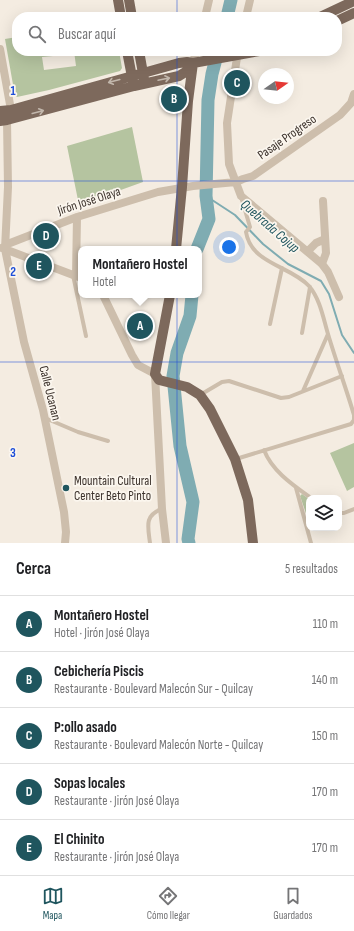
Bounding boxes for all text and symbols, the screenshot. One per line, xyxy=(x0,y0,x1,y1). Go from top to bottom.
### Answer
search box xyxy=(12,12,342,56)
icon: search xyxy=(26,23,48,45)
text: Buscar aquí xyxy=(58,25,116,44)
pin: C xyxy=(224,68,250,98)
north arrow xyxy=(258,68,294,104)
one-way arrow xyxy=(157,75,170,83)
one-way arrow xyxy=(108,78,121,86)
text: 1 xyxy=(10,83,16,99)
pin: B xyxy=(161,84,187,114)
one-way arrow xyxy=(31,108,44,115)
street label: Pasaje Progreso xyxy=(255,111,319,163)
street label: Jirón José Olaya xyxy=(55,183,122,219)
water label: Quebrada Cojup xyxy=(237,196,303,256)
pin: D xyxy=(33,221,59,251)
your location xyxy=(219,237,239,257)
popup xyxy=(78,246,202,298)
pin: E xyxy=(26,251,52,281)
text: Montañero Hostel xyxy=(93,255,187,274)
text: 2 xyxy=(10,264,16,280)
text: Hotel xyxy=(93,274,116,290)
pin: A xyxy=(127,311,153,341)
street label: Calle Ucanan xyxy=(35,364,65,422)
text: 3 xyxy=(10,445,16,461)
place label: Mountain Cultural Center Beto Pinto xyxy=(74,473,152,504)
marker: Mountain Cultural Center Beto Pinto xyxy=(61,483,71,493)
map controls xyxy=(306,495,342,531)
button: layers xyxy=(306,495,342,531)
text: Cerca xyxy=(16,559,51,579)
text: 5 resultados xyxy=(285,561,338,577)
text: Montañero Hostel xyxy=(54,606,149,625)
text: A xyxy=(26,616,32,632)
text: 110 m xyxy=(313,616,338,632)
text: Hotel · Jirón José Olaya xyxy=(54,625,149,641)
text: Cebichería Piscis xyxy=(54,662,144,681)
text: B xyxy=(26,672,32,688)
text: 140 m xyxy=(312,672,338,688)
text: Restaurante · Boulevard Malecón Sur - Quilcay xyxy=(54,681,253,697)
text: P:ollo asado xyxy=(54,718,117,737)
text: C xyxy=(26,728,32,744)
text: 150 m xyxy=(312,728,338,744)
text: Restaurante · Boulevard Malecón Norte - Quilcay xyxy=(54,737,263,753)
text: Sopas locales xyxy=(54,774,125,793)
text: D xyxy=(26,784,32,800)
text: 170 m xyxy=(312,784,338,800)
text: Restaurante · Jirón José Olaya xyxy=(54,793,179,809)
text: El Chinito xyxy=(54,830,104,849)
text: E xyxy=(26,840,32,856)
text: 170 m xyxy=(312,840,338,856)
text: Restaurante · Jirón José Olaya xyxy=(54,849,179,865)
tab: Mapa xyxy=(42,885,64,922)
tab: Cómo llegar xyxy=(147,885,190,922)
tab: Guardados xyxy=(273,885,312,922)

